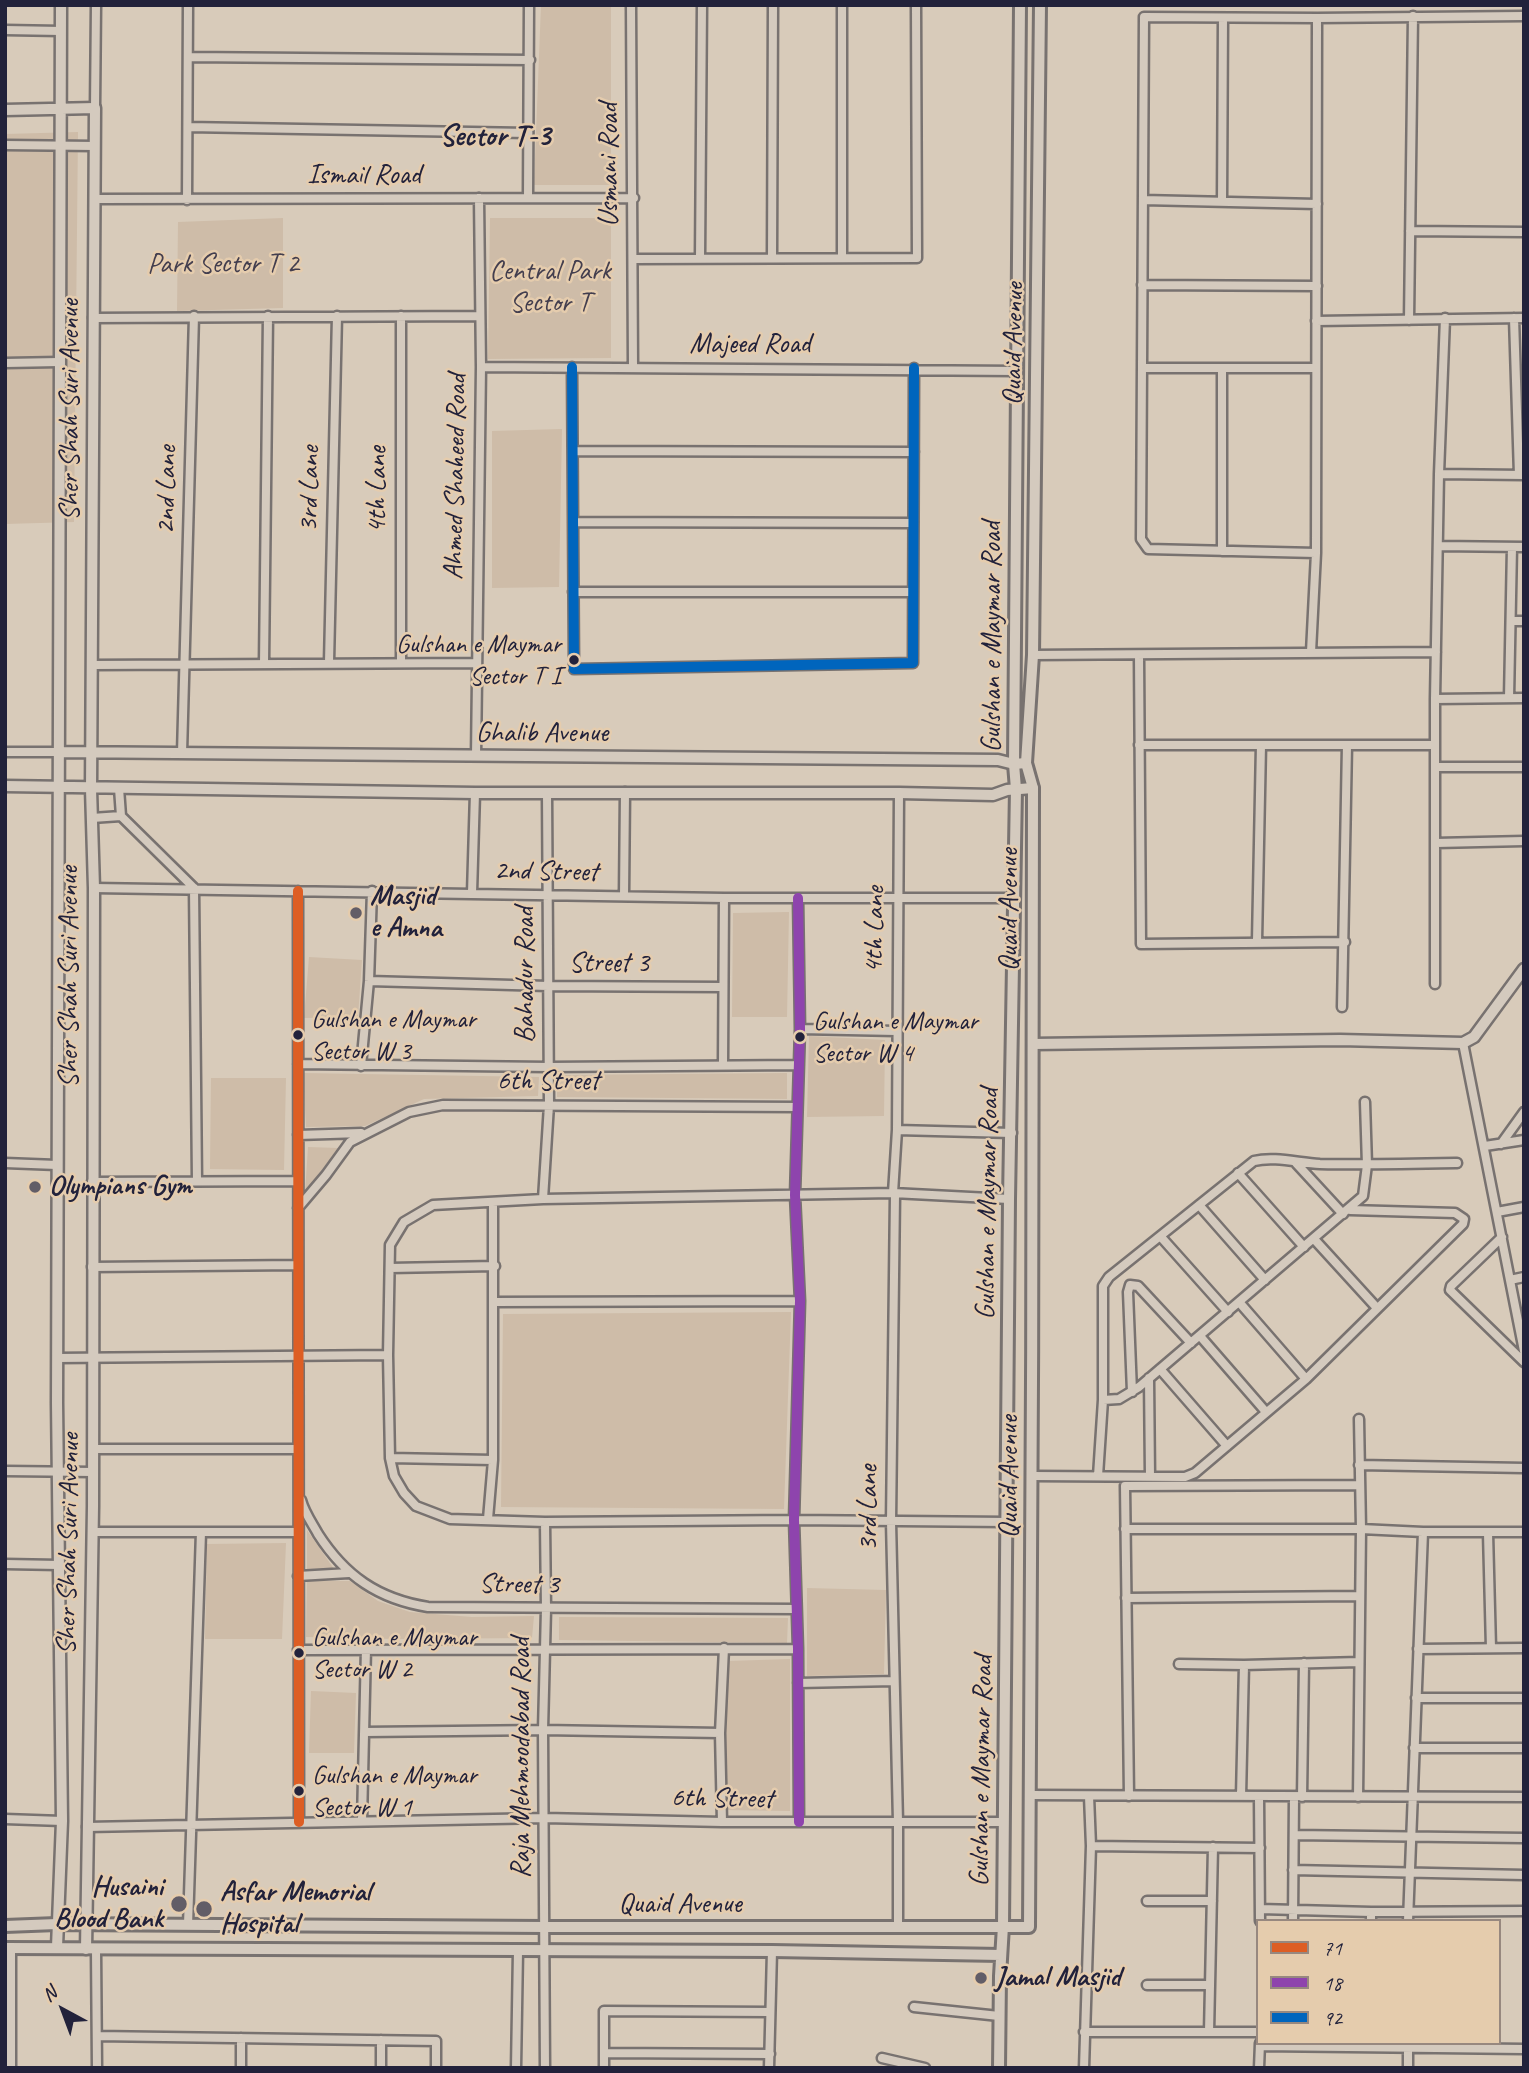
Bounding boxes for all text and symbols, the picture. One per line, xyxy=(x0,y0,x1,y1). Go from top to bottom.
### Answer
street label: Usmani Road xyxy=(593,103,627,227)
district label: Sector T-3 xyxy=(439,119,551,155)
street label: Ismail Road xyxy=(307,159,421,193)
park label: Park Sector T 2 xyxy=(147,248,299,282)
park label: Central Park Sector T xyxy=(489,255,611,321)
street label: Quaid Avenue xyxy=(996,282,1032,406)
street label: Sher Shah Suri Avenue xyxy=(54,299,88,521)
street label: Majeed Road xyxy=(690,328,810,362)
street label: Ahmed Shaheed Road xyxy=(437,374,475,580)
street label: 2nd Lane xyxy=(149,445,185,535)
street label: 3rd Lane xyxy=(292,446,328,532)
street label: 4th Lane xyxy=(361,446,395,534)
street label: Gulshan e Maymar Road xyxy=(976,521,1010,753)
place label: Gulshan e Maymar Sector T I xyxy=(396,629,561,690)
marker: Gulshan e Maymar Sector T I xyxy=(567,653,581,667)
street label: Ghalib Avenue xyxy=(476,717,608,751)
street label: Quaid Avenue xyxy=(993,848,1027,972)
street label: 2nd Street xyxy=(494,854,598,890)
street label: Sher Shah Suri Avenue xyxy=(53,866,87,1088)
place label: Masjid e Amna xyxy=(370,880,442,946)
street label: 4th Lane xyxy=(857,886,893,974)
marker: Masjid e Amna xyxy=(348,905,364,921)
street label: Bahadur Road xyxy=(509,907,543,1043)
street label: Street 3 xyxy=(569,947,649,981)
place label: Gulshan e Maymar Sector W 3 xyxy=(311,1004,476,1066)
place label: Gulshan e Maymar Sector W 4 xyxy=(813,1006,978,1068)
marker: Gulshan e Maymar Sector W 3 xyxy=(291,1028,305,1042)
marker: Gulshan e Maymar Sector W 4 xyxy=(793,1030,807,1044)
street label: 6th Street xyxy=(497,1065,599,1099)
street label: Gulshan e Maymar Road xyxy=(969,1088,1007,1320)
place label: Olympians Gym xyxy=(49,1170,192,1204)
marker: Olympians Gym xyxy=(27,1179,43,1195)
street label: Quaid Avenue xyxy=(993,1415,1027,1539)
street label: Sher Shah Suri Avenue xyxy=(50,1433,88,1655)
street label: 3rd Lane xyxy=(852,1465,886,1551)
street label: Street 3 xyxy=(479,1568,559,1602)
place label: Gulshan e Maymar Sector W 2 xyxy=(312,1622,477,1684)
street label: Raja Mehmoodabad Road xyxy=(505,1637,539,1879)
marker: Gulshan e Maymar Sector W 2 xyxy=(292,1646,306,1660)
street label: Gulshan e Maymar Road xyxy=(963,1655,1001,1887)
place label: Gulshan e Maymar Sector W 1 xyxy=(312,1760,477,1822)
street label: 6th Street xyxy=(671,1781,773,1817)
marker: Gulshan e Maymar Sector W 1 xyxy=(292,1784,306,1798)
place label: Husaini Blood Bank xyxy=(54,1871,163,1937)
place label: Asfar Memorial Hospital xyxy=(220,1876,370,1942)
street label: Quaid Avenue xyxy=(618,1888,742,1922)
marker: Husaini Blood Bank xyxy=(169,1894,189,1914)
marker: Asfar Memorial Hospital xyxy=(194,1899,214,1919)
legend xyxy=(1256,1919,1501,2045)
text: 71 xyxy=(1323,1935,1342,1961)
place label: Jamal Masjid xyxy=(995,1961,1121,1995)
marker: Jamal Masjid xyxy=(973,1970,989,1986)
text: 18 xyxy=(1323,1970,1342,1996)
north arrow xyxy=(28,1975,98,2045)
text: N xyxy=(37,1981,62,2007)
text: 92 xyxy=(1323,2005,1342,2031)

